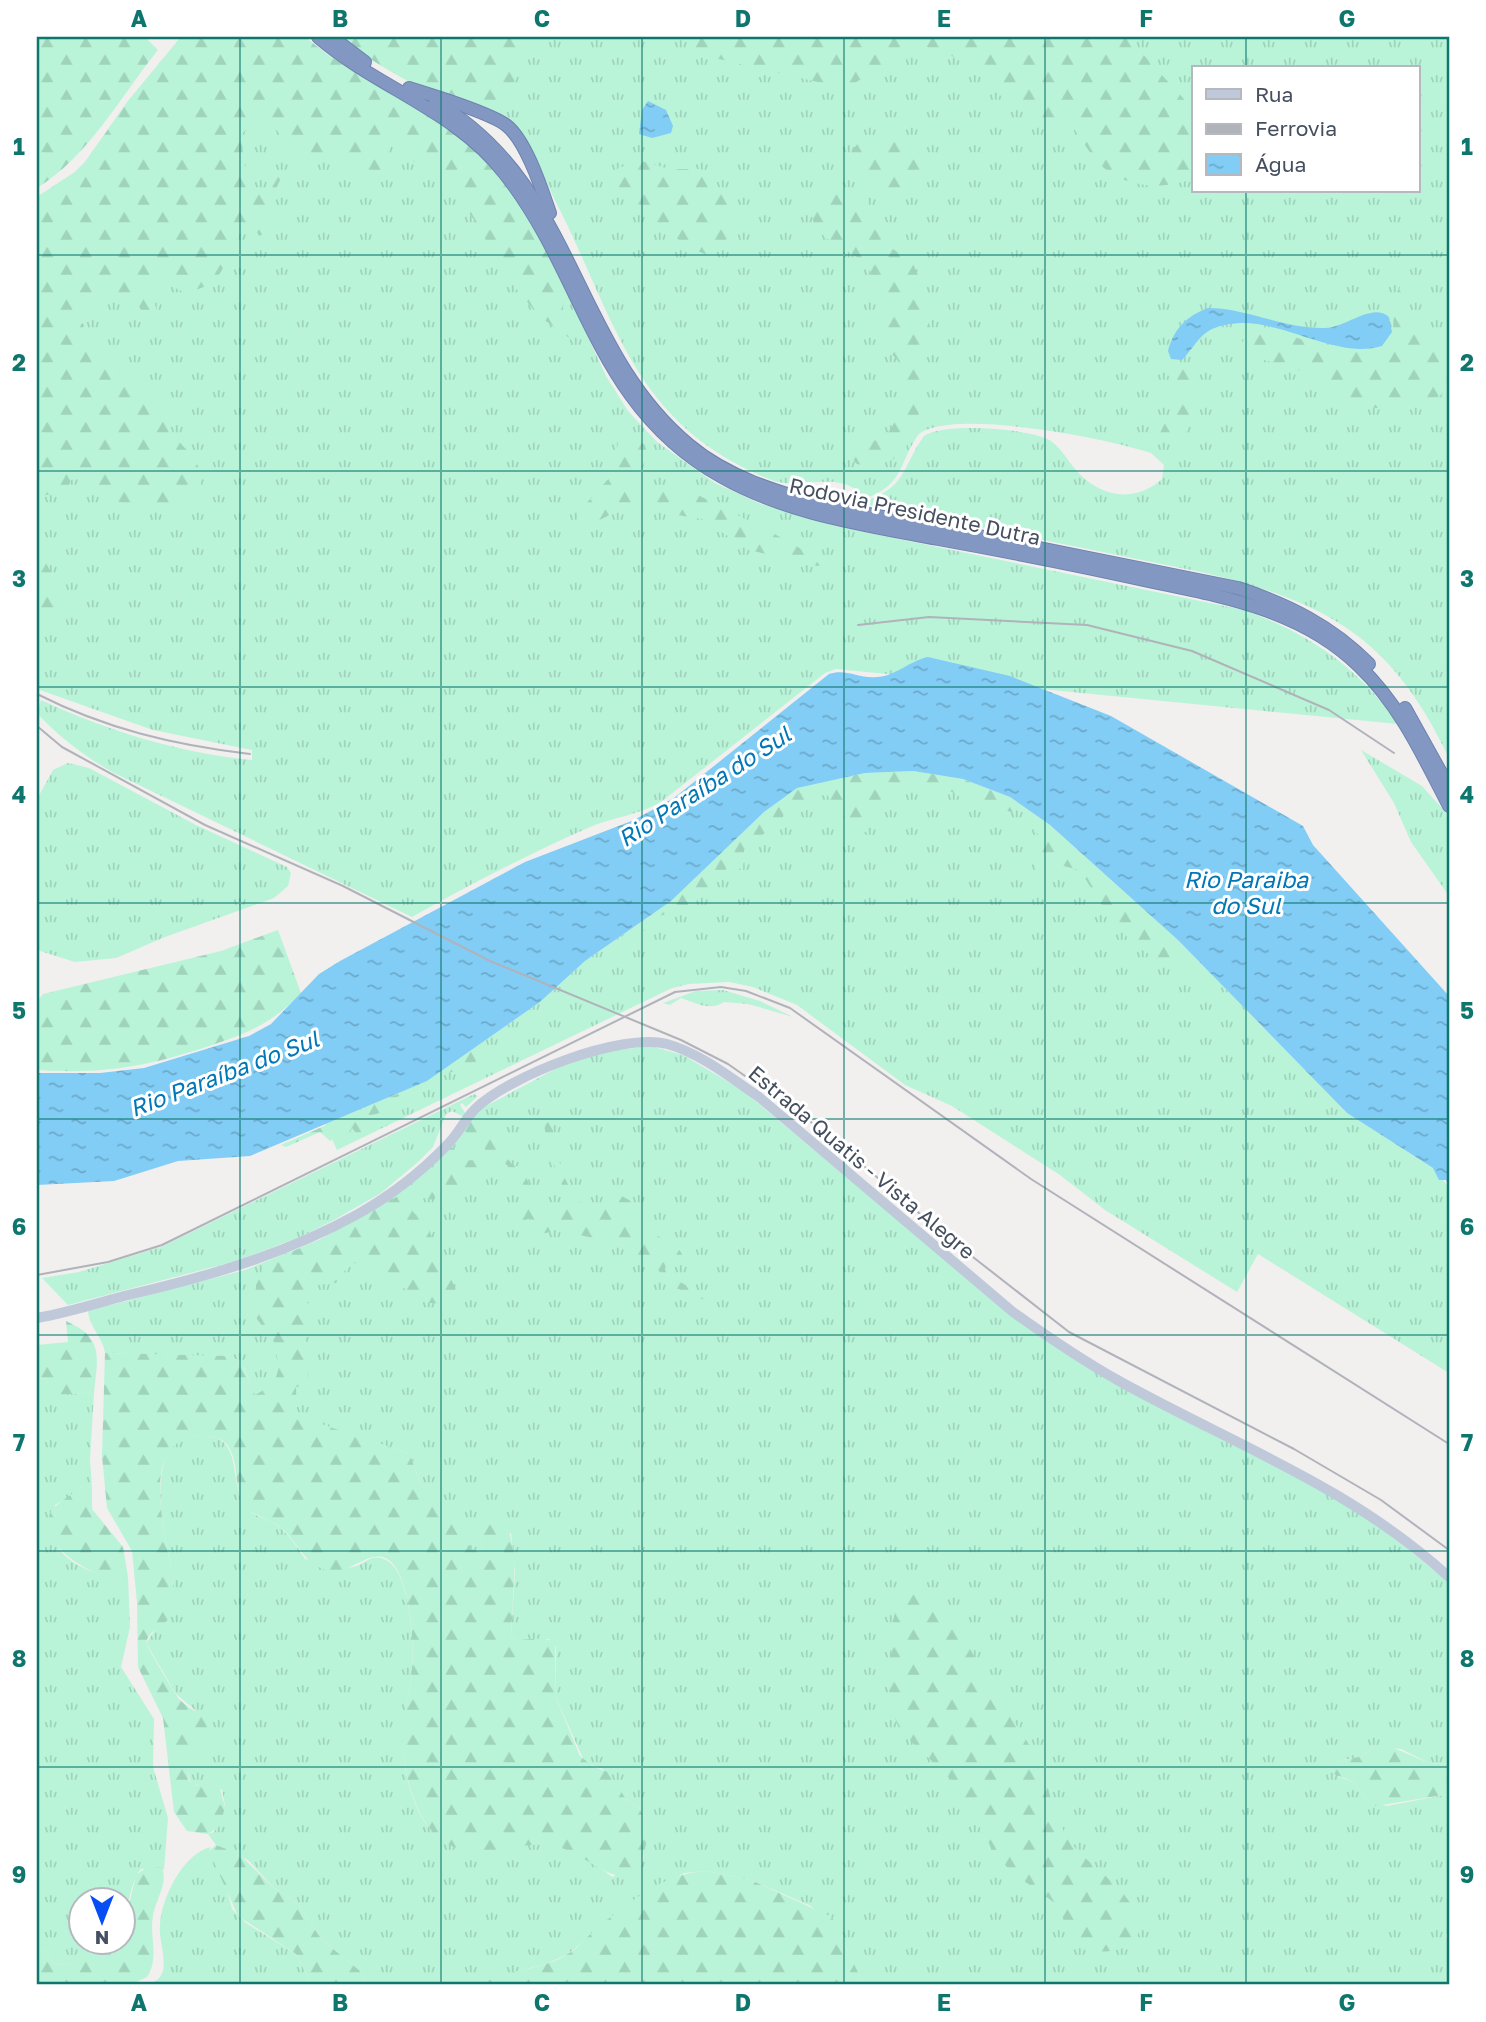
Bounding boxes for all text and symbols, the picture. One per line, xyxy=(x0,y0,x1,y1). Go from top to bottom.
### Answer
text: A xyxy=(131,4,148,32)
text: B xyxy=(332,4,348,32)
text: C xyxy=(534,4,550,32)
text: D xyxy=(735,4,751,32)
text: E xyxy=(937,4,951,32)
text: F xyxy=(1139,4,1153,32)
text: G xyxy=(1339,4,1355,32)
legend xyxy=(1192,66,1420,192)
text: Rua xyxy=(1255,81,1293,107)
text: Ferrovia xyxy=(1255,115,1337,141)
text: 1 xyxy=(13,132,25,160)
text: 1 xyxy=(1461,132,1473,160)
text: Água xyxy=(1255,151,1306,177)
text: 2 xyxy=(12,348,26,376)
text: 2 xyxy=(1460,348,1474,376)
street label: Rodovia Presidente Dutra xyxy=(787,472,1043,550)
text: 3 xyxy=(12,564,26,592)
text: 3 xyxy=(1460,564,1474,592)
water label: Rio Paraíba do Sul xyxy=(612,719,797,852)
text: 4 xyxy=(12,780,26,808)
text: 4 xyxy=(1460,780,1474,808)
water label: Rio Paraiba do Sul xyxy=(1184,865,1309,919)
text: 5 xyxy=(12,996,26,1024)
text: 5 xyxy=(1460,996,1474,1024)
water label: Rio Paraíba do Sul xyxy=(126,1023,324,1122)
street label: Estrada Quatis - Vista Alegre xyxy=(744,1060,980,1264)
text: 6 xyxy=(12,1212,26,1240)
text: 6 xyxy=(1460,1212,1474,1240)
text: 7 xyxy=(13,1428,25,1456)
text: 7 xyxy=(1461,1428,1473,1456)
text: 8 xyxy=(12,1644,26,1672)
text: 8 xyxy=(1460,1644,1474,1672)
text: 9 xyxy=(12,1860,26,1888)
text: 9 xyxy=(1460,1860,1474,1888)
north arrow xyxy=(66,1885,136,1955)
text: N xyxy=(95,1927,109,1950)
text: A xyxy=(131,1988,148,2016)
text: B xyxy=(332,1988,348,2016)
text: C xyxy=(534,1988,550,2016)
text: D xyxy=(735,1988,751,2016)
text: E xyxy=(937,1988,951,2016)
text: F xyxy=(1139,1988,1153,2016)
text: G xyxy=(1339,1988,1355,2016)

